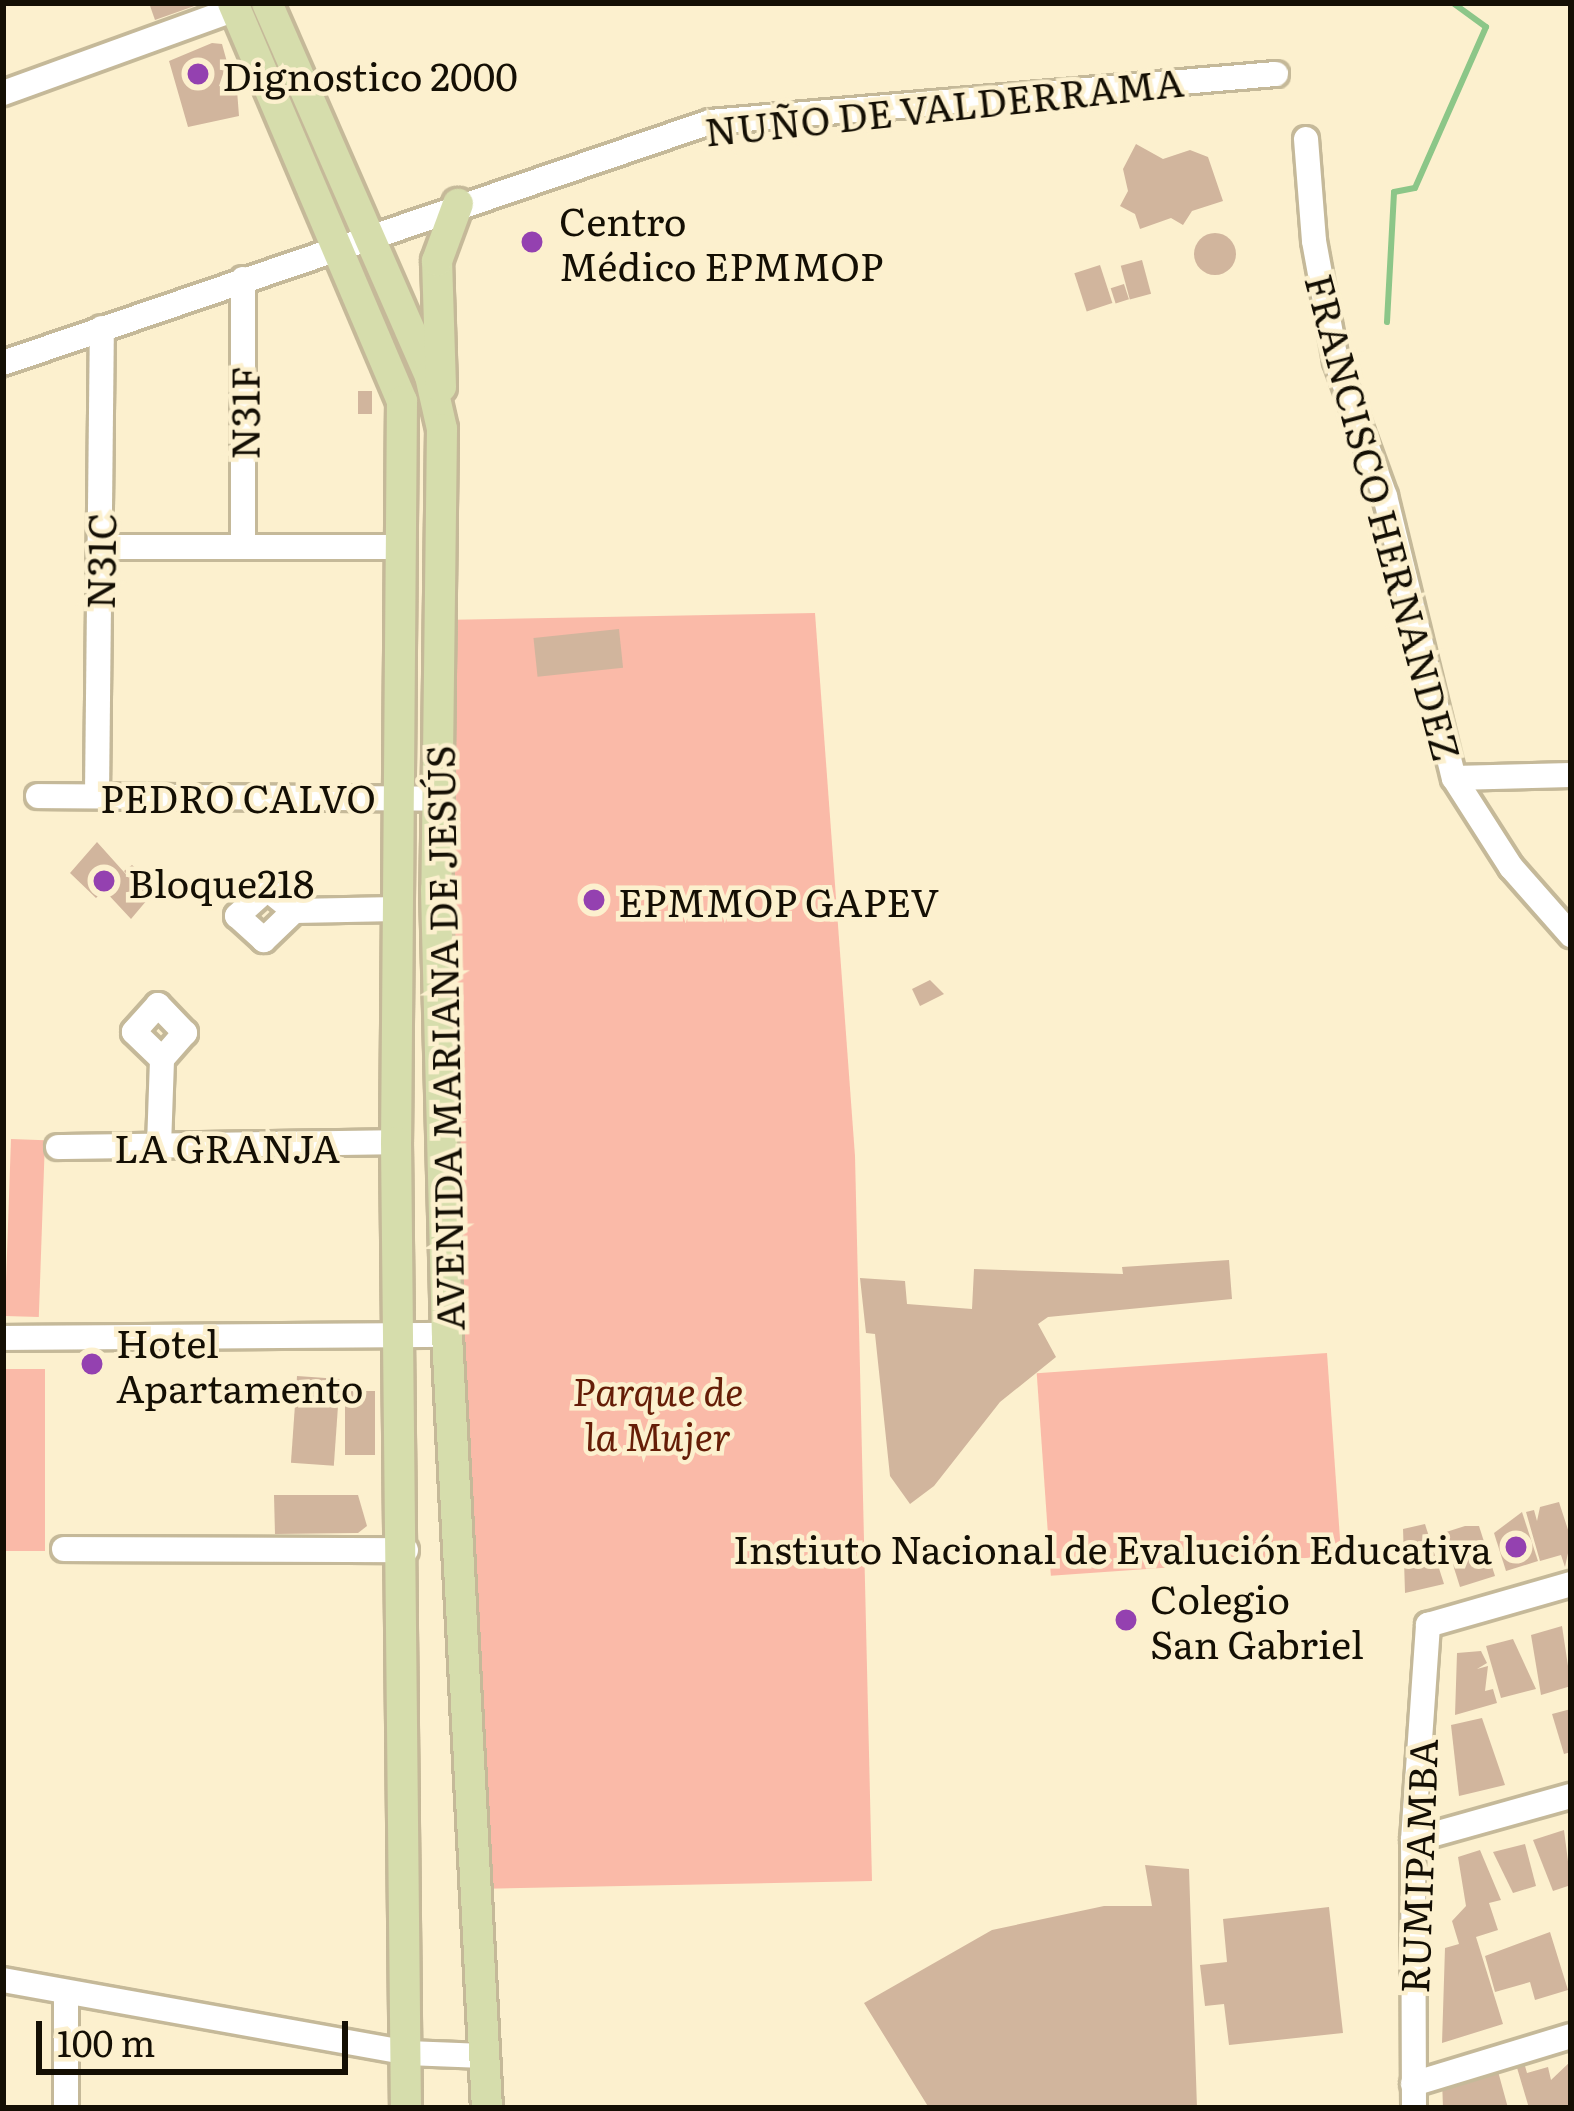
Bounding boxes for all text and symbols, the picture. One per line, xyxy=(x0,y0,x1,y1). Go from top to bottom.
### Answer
place label: Dignostico 2000 xyxy=(222,51,518,97)
street label: NUÑO DE VALDERRAMA xyxy=(702,57,1186,153)
marker: Dignostico 2000 xyxy=(185,61,211,87)
place label: Centro Médico EPMMOP xyxy=(559,197,883,288)
marker: Centro Médico EPMMOP xyxy=(516,226,548,258)
street label: FRANCISCO HERNANDEZ xyxy=(1297,269,1473,765)
street label: N31F xyxy=(220,366,266,460)
street label: N31C xyxy=(75,512,123,610)
street label: AVENIDA MARIANA DE JESÚS xyxy=(414,745,472,1331)
street label: PEDRO CALVO xyxy=(100,773,376,819)
place label: Bloque218 xyxy=(128,858,314,904)
marker: Bloque218 xyxy=(91,868,117,894)
place label: EPMMOP GAPEV xyxy=(618,877,939,923)
marker: EPMMOP GAPEV xyxy=(581,887,607,913)
street label: LA GRANJA xyxy=(114,1123,340,1169)
place label: Hotel Apartamento xyxy=(116,1319,364,1410)
marker: Hotel Apartamento xyxy=(79,1351,105,1377)
park label: Parque de la Mujer xyxy=(572,1367,744,1458)
place label: Instiuto Nacional de Evalución Educativa xyxy=(733,1524,1492,1570)
marker: Instiuto Nacional de Evalución Educativa xyxy=(1503,1534,1529,1560)
place label: Colegio San Gabriel xyxy=(1150,1575,1364,1666)
marker: Colegio San Gabriel xyxy=(1113,1607,1139,1633)
street label: RUMIPAMBA xyxy=(1389,1738,1445,1994)
scale bar xyxy=(42,1997,354,2071)
text: 100 m xyxy=(57,2015,155,2068)

